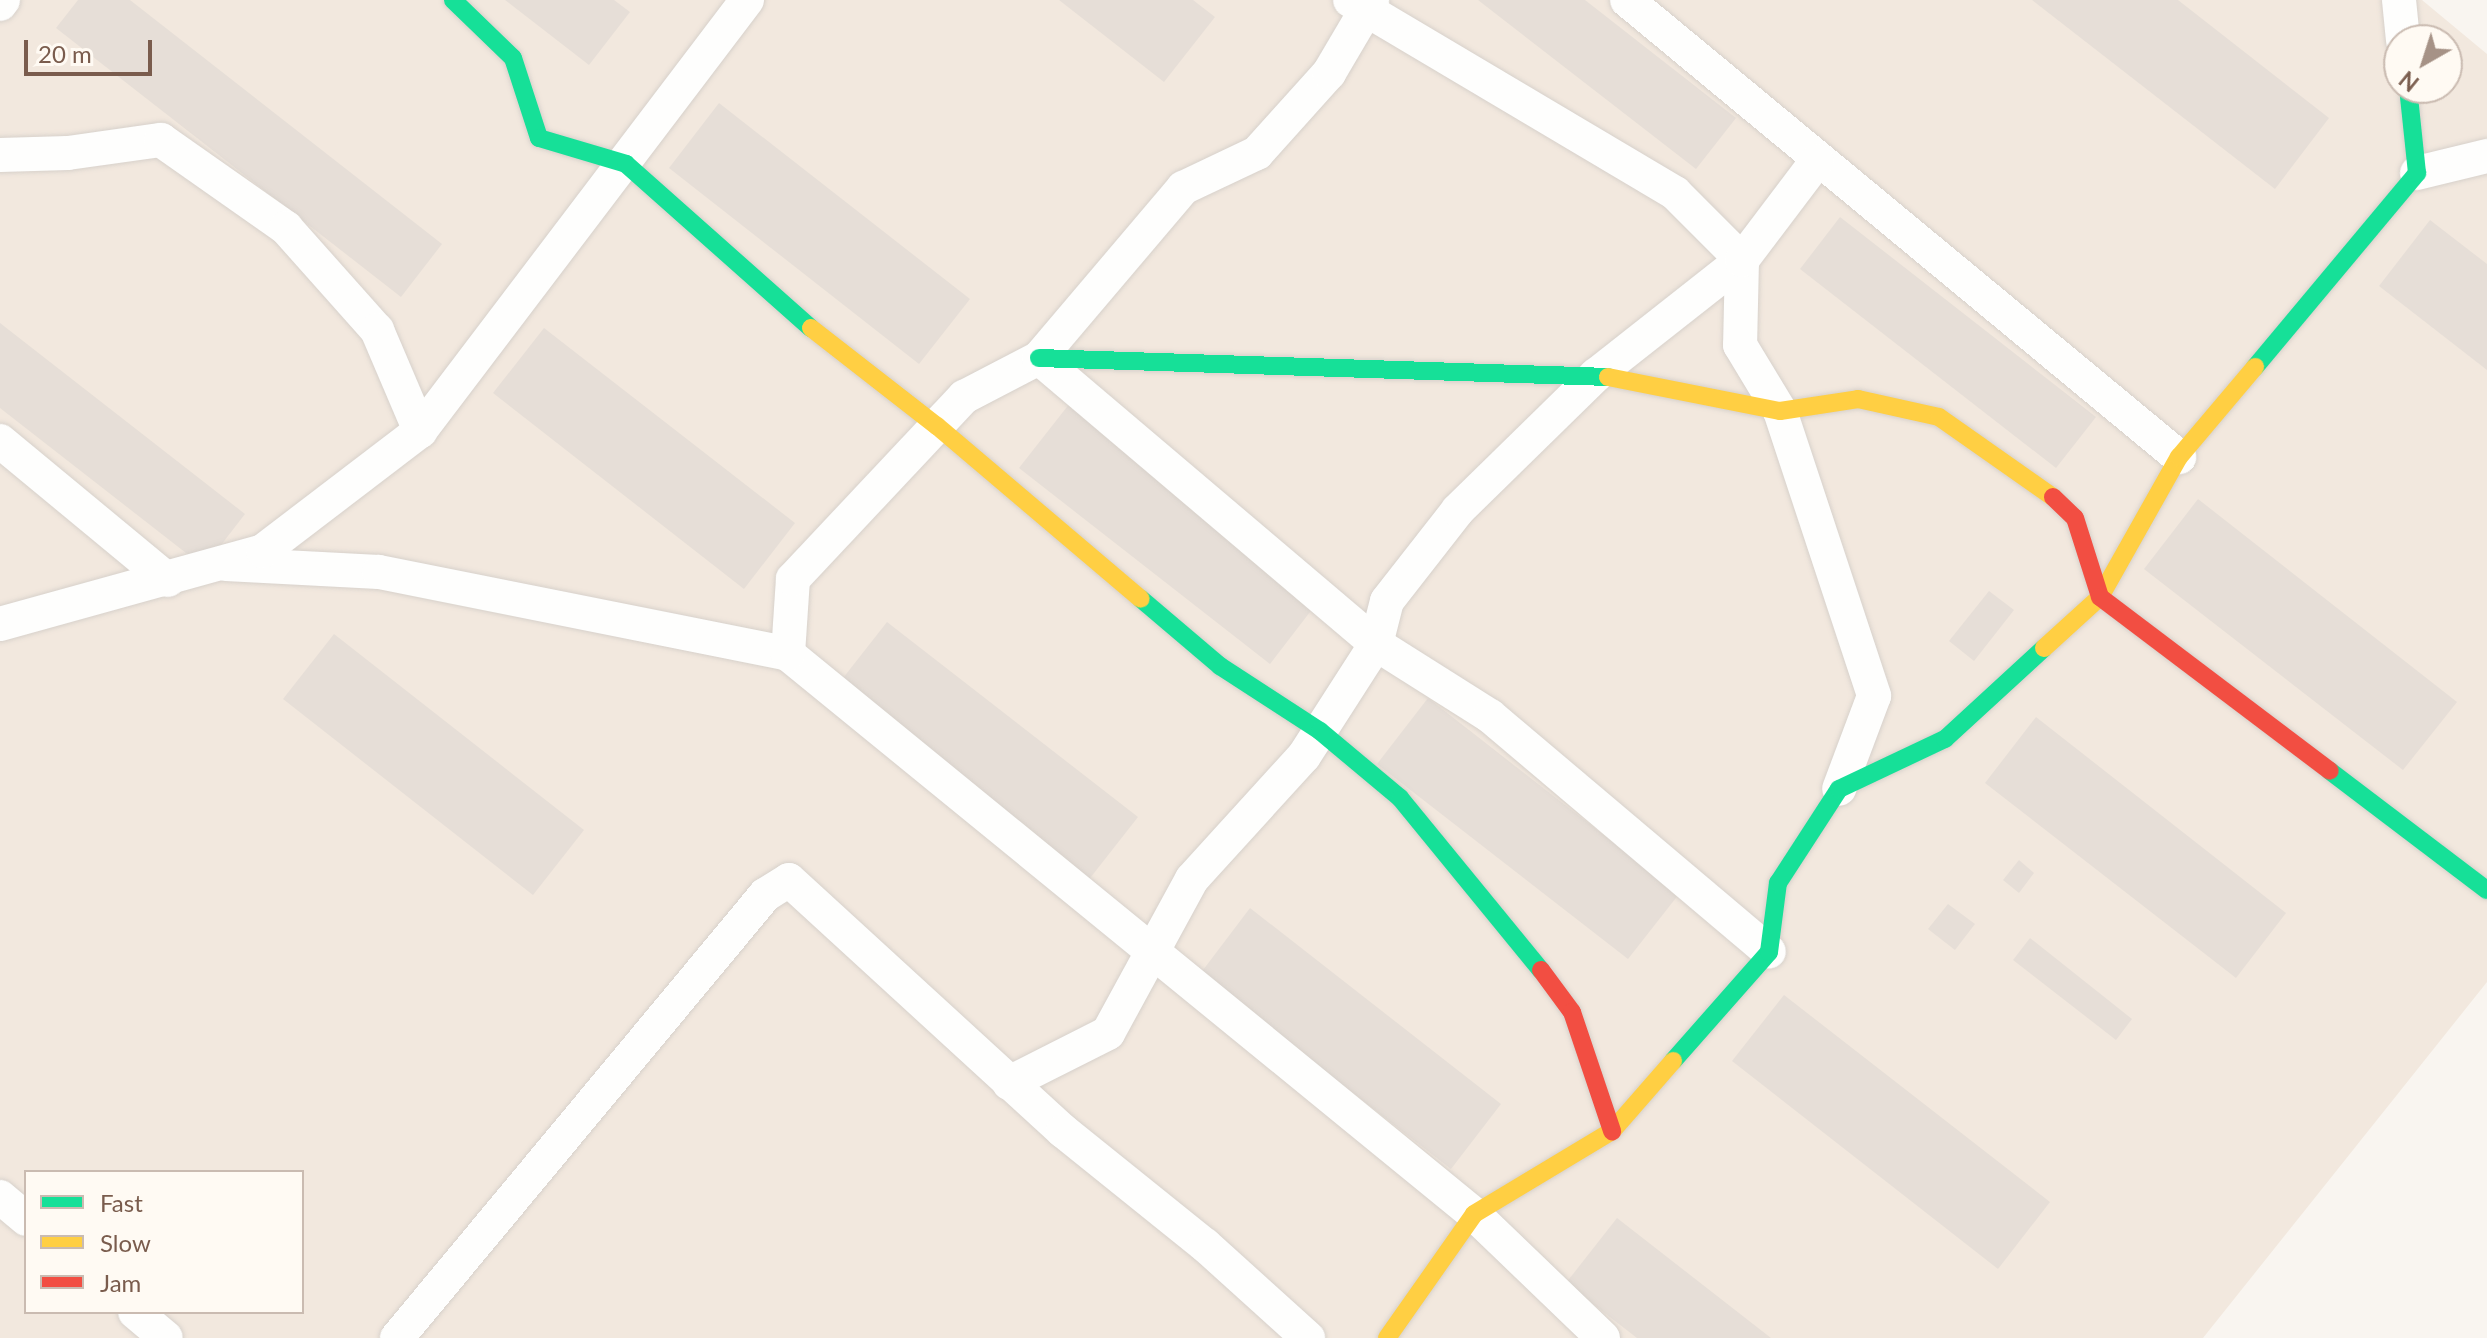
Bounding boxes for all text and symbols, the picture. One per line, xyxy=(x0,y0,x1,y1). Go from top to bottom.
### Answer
scale bar xyxy=(28,24,156,74)
north arrow xyxy=(2383,24,2463,104)
text: 20 m xyxy=(38,39,92,68)
text: N xyxy=(2394,66,2424,97)
legend xyxy=(24,1170,304,1314)
text: Fast xyxy=(100,1188,143,1217)
text: Slow xyxy=(100,1228,151,1257)
text: Jam xyxy=(100,1268,141,1297)

